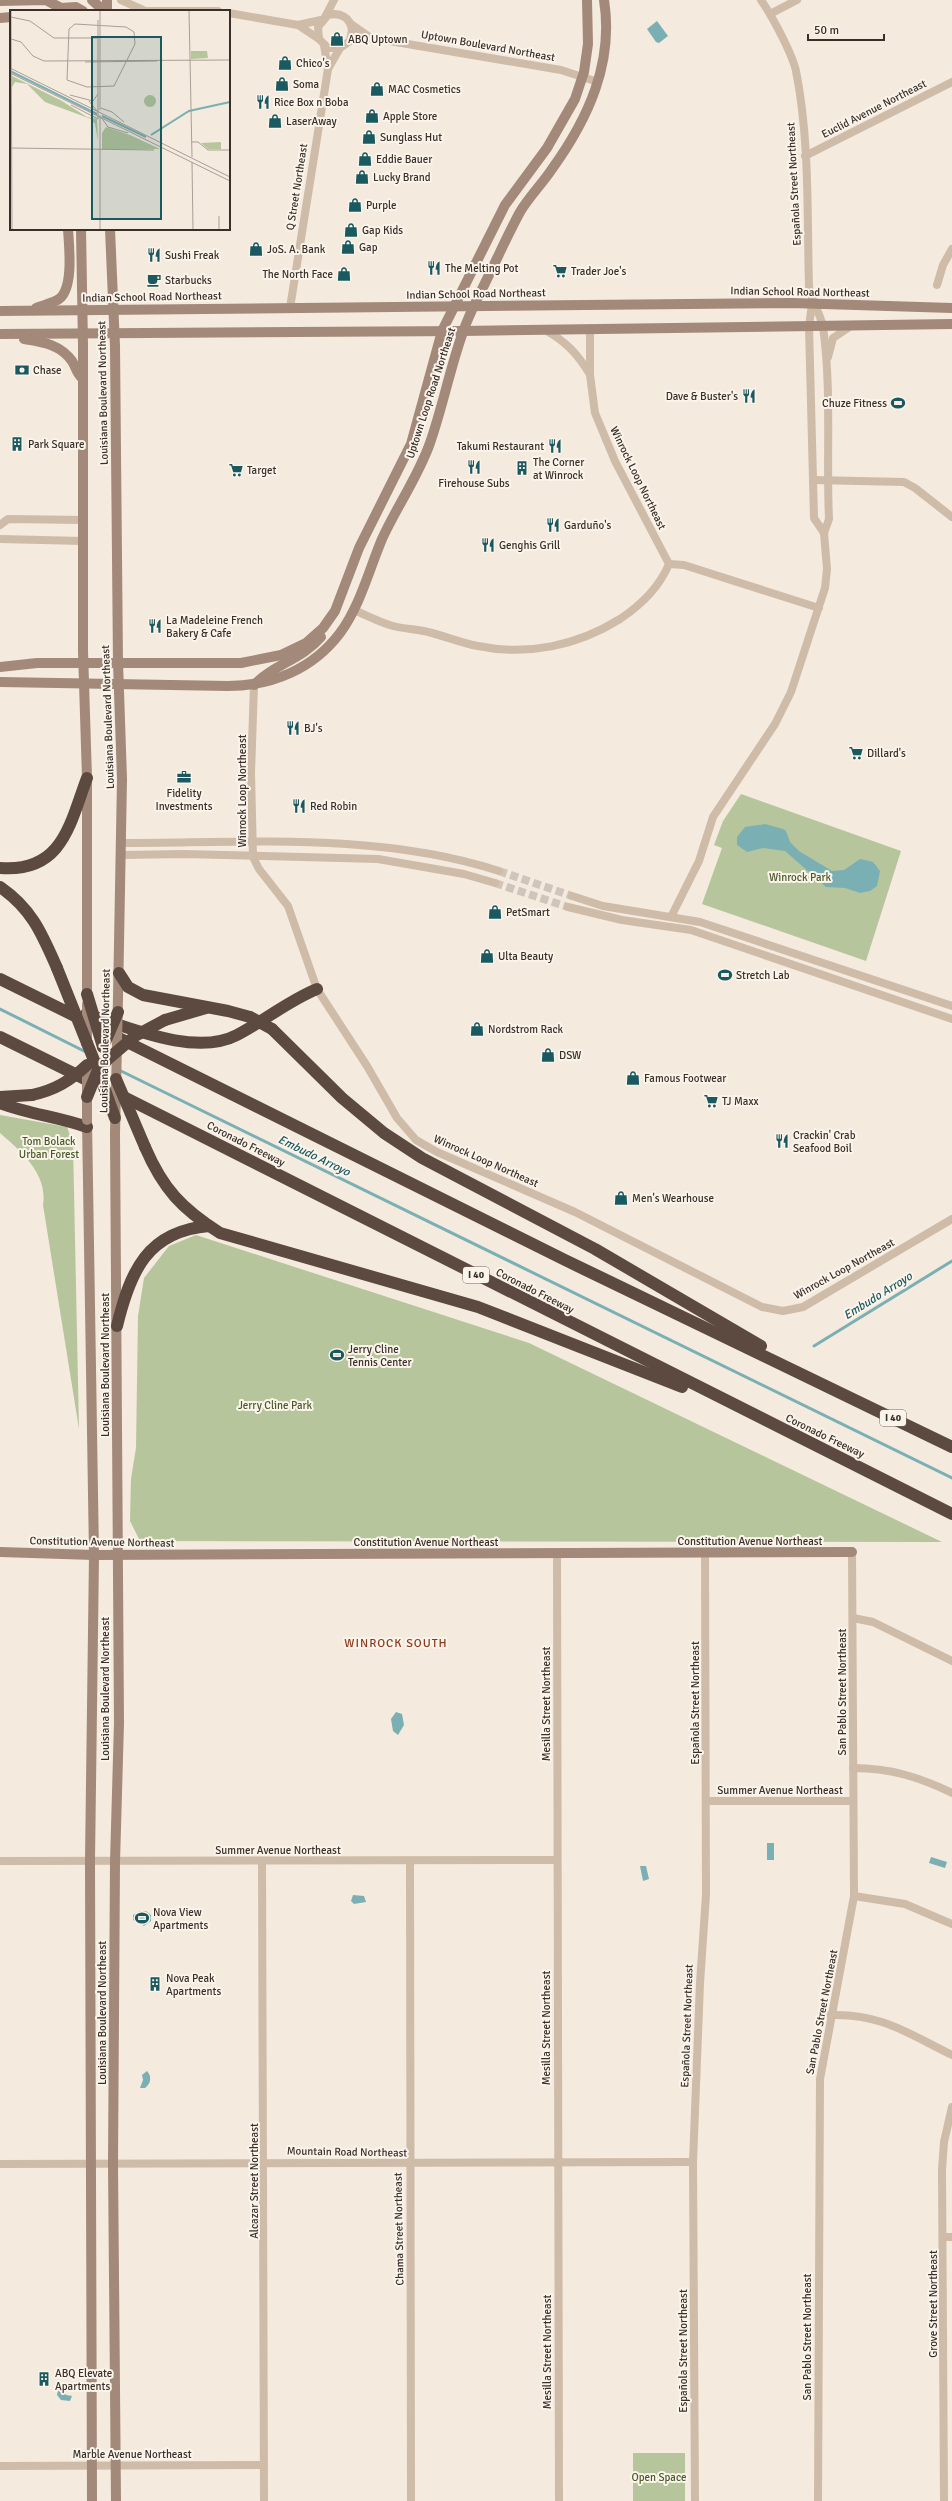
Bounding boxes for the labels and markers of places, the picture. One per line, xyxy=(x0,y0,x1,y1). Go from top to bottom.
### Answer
shop icon: ABQ Uptown xyxy=(329,31,345,47)
place label: ABQ Uptown xyxy=(348,33,407,46)
shop icon: Chico's xyxy=(277,55,293,71)
place label: Chico's xyxy=(296,57,330,70)
shop icon: Soma xyxy=(274,76,290,92)
place label: Soma xyxy=(293,78,320,91)
shop icon: MAC Cosmetics xyxy=(369,81,385,97)
place label: MAC Cosmetics xyxy=(388,83,461,96)
restaurant icon: Rice Box n Boba xyxy=(255,94,271,110)
place label: Rice Box n Boba xyxy=(274,96,349,109)
shop icon: Apple Store xyxy=(364,108,380,124)
place label: Apple Store xyxy=(383,110,437,123)
shop icon: LaserAway xyxy=(267,113,283,129)
place label: LaserAway xyxy=(286,115,337,128)
shop icon: Sunglass Hut xyxy=(361,129,377,145)
place label: Sunglass Hut xyxy=(380,131,442,144)
shop icon: Eddie Bauer xyxy=(357,151,373,167)
place label: Eddie Bauer xyxy=(376,153,432,166)
shop icon: Lucky Brand xyxy=(354,169,370,185)
place label: Lucky Brand xyxy=(373,171,431,184)
shop icon: Purple xyxy=(347,197,363,213)
place label: Purple xyxy=(366,199,397,212)
shop icon: Gap Kids xyxy=(343,222,359,238)
place label: Gap Kids xyxy=(362,224,403,237)
shop icon: Gap xyxy=(340,239,356,255)
shop icon: JoS. A. Bank xyxy=(248,241,264,257)
place label: Gap xyxy=(359,241,378,254)
place label: JoS. A. Bank xyxy=(267,243,326,256)
restaurant icon: Sushi Freak xyxy=(146,247,162,263)
place label: Sushi Freak xyxy=(165,249,220,262)
restaurant icon: The Melting Pot xyxy=(426,260,442,276)
place label: The Melting Pot xyxy=(445,262,518,275)
supermarket icon: Trader Joe's xyxy=(552,263,568,279)
place label: Trader Joe's xyxy=(571,265,627,278)
shop icon: The North Face xyxy=(336,266,352,282)
place label: The North Face xyxy=(262,268,333,281)
cafe icon: Starbucks xyxy=(146,272,162,288)
place label: Starbucks xyxy=(165,274,212,287)
bank icon: Chase xyxy=(14,362,30,378)
place label: Chase xyxy=(33,364,62,377)
restaurant icon: Dave & Buster's xyxy=(741,388,757,404)
place label: Dave & Buster's xyxy=(666,390,738,403)
sports icon: Chuze Fitness xyxy=(890,395,906,411)
place label: Chuze Fitness xyxy=(822,397,887,410)
building icon: Park Square xyxy=(9,436,25,452)
place label: Park Square xyxy=(28,438,84,451)
restaurant icon: Takumi Restaurant xyxy=(547,438,563,454)
place label: Takumi Restaurant xyxy=(457,440,544,453)
place label: The Corner at Winrock xyxy=(533,456,584,482)
restaurant icon: Firehouse Subs xyxy=(466,459,482,475)
building icon: The Corner at Winrock xyxy=(514,460,530,476)
supermarket icon: Target xyxy=(228,462,244,478)
place label: Target xyxy=(247,464,276,477)
place label: Firehouse Subs xyxy=(438,477,510,490)
restaurant icon: Garduño's xyxy=(545,517,561,533)
place label: Garduño's xyxy=(564,519,611,532)
restaurant icon: Genghis Grill xyxy=(480,537,496,553)
place label: Genghis Grill xyxy=(499,539,560,552)
place label: La Madeleine French Bakery & Cafe xyxy=(166,614,263,640)
restaurant icon: La Madeleine French Bakery & Cafe xyxy=(147,618,163,634)
restaurant icon: BJ's xyxy=(285,720,301,736)
place label: BJ's xyxy=(304,722,323,735)
supermarket icon: Dillard's xyxy=(848,745,864,761)
place label: Dillard's xyxy=(867,747,906,760)
office icon: Fidelity Investments xyxy=(176,769,192,785)
place label: Fidelity Investments xyxy=(155,787,213,813)
restaurant icon: Red Robin xyxy=(291,798,307,814)
place label: Red Robin xyxy=(310,800,357,813)
shop icon: PetSmart xyxy=(487,904,503,920)
place label: PetSmart xyxy=(506,906,550,919)
shop icon: Ulta Beauty xyxy=(479,948,495,964)
place label: Ulta Beauty xyxy=(498,950,554,963)
sports icon: Stretch Lab xyxy=(717,967,733,983)
place label: Stretch Lab xyxy=(736,969,790,982)
shop icon: Nordstrom Rack xyxy=(469,1021,485,1037)
place label: Nordstrom Rack xyxy=(488,1023,564,1036)
shop icon: DSW xyxy=(540,1047,556,1063)
place label: DSW xyxy=(559,1049,582,1062)
shop icon: Famous Footwear xyxy=(625,1070,641,1086)
place label: Famous Footwear xyxy=(644,1072,726,1085)
supermarket icon: TJ Maxx xyxy=(703,1093,719,1109)
place label: TJ Maxx xyxy=(722,1095,759,1108)
place label: Crackin' Crab Seafood Boil xyxy=(793,1129,856,1155)
restaurant icon: Crackin' Crab Seafood Boil xyxy=(774,1133,790,1149)
shop icon: Men's Wearhouse xyxy=(613,1190,629,1206)
place label: Men's Wearhouse xyxy=(632,1192,714,1205)
place label: Jerry Cline Tennis Center xyxy=(348,1343,412,1369)
sports icon: Jerry Cline Tennis Center xyxy=(329,1347,345,1363)
place label: Nova View Apartments xyxy=(153,1906,208,1932)
sports icon: Nova View Apartments xyxy=(134,1910,150,1926)
place label: Nova Peak Apartments xyxy=(166,1972,221,1998)
building icon: Nova Peak Apartments xyxy=(147,1976,163,1992)
place label: ABQ Elevate Apartments xyxy=(55,2367,112,2393)
building icon: ABQ Elevate Apartments xyxy=(36,2371,52,2387)

